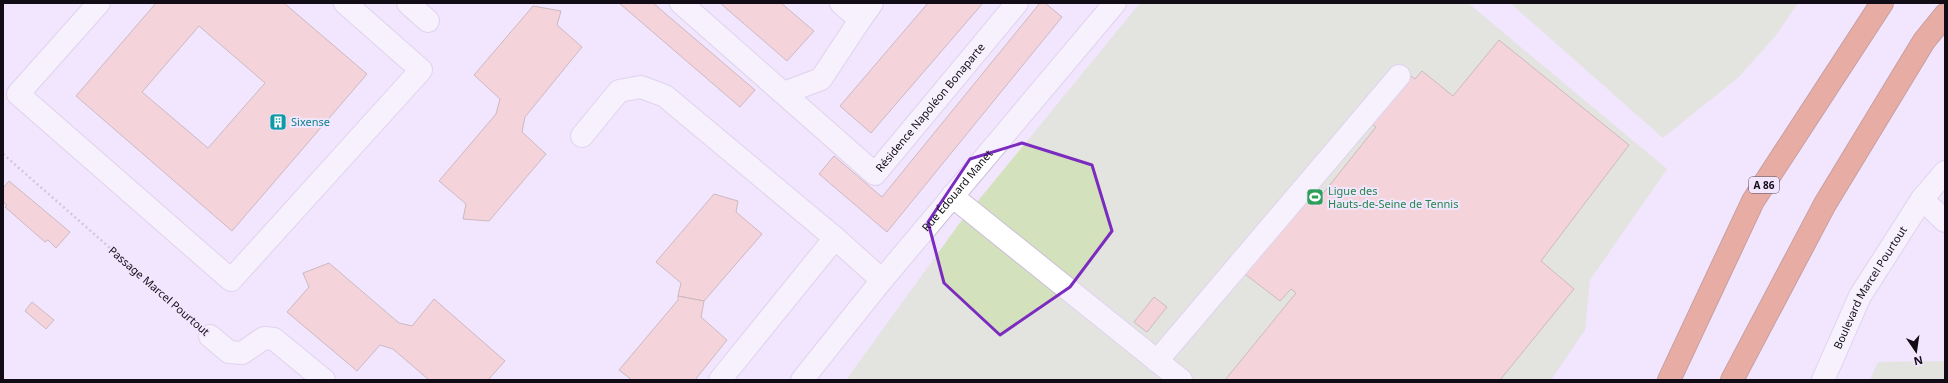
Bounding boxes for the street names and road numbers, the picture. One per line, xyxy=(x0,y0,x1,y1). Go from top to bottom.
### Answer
street label: Résidence Napoléon Bonaparte xyxy=(872,40,988,175)
street label: Rue Édouard Manet xyxy=(918,146,996,234)
road number: A 86 xyxy=(1749,177,1779,193)
street label: Boulevard Marcel Pourtout xyxy=(1830,223,1910,351)
street label: Passage Marcel Pourtout xyxy=(106,243,213,339)

